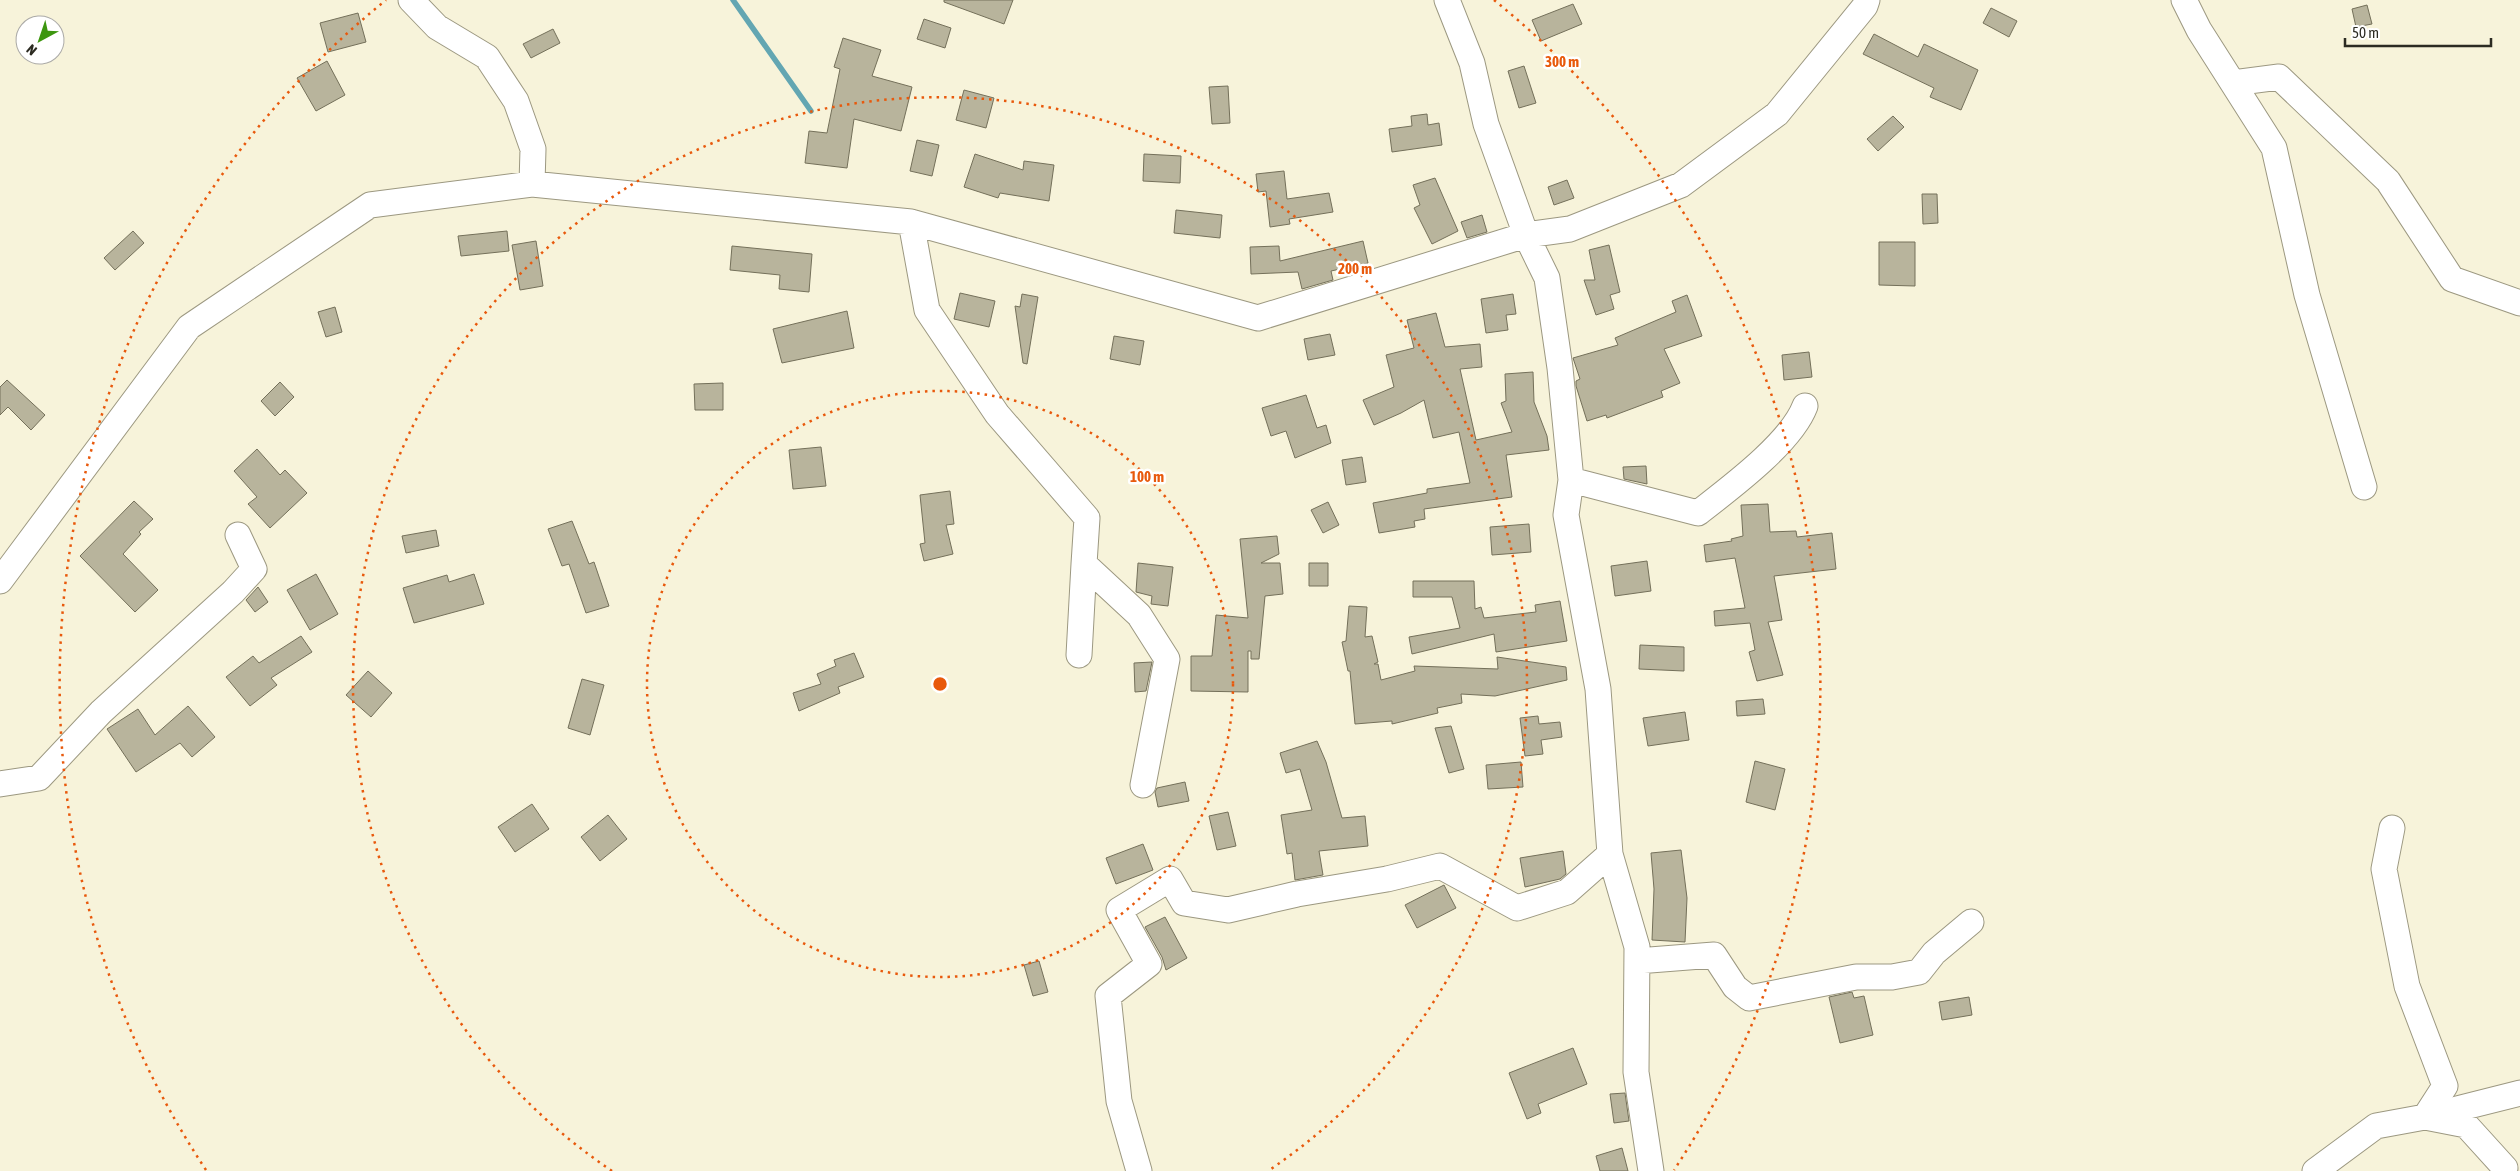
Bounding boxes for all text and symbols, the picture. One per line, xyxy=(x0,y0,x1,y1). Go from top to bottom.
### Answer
north arrow xyxy=(15,15,65,65)
scale bar xyxy=(2345,15,2491,47)
text: 50 m xyxy=(2352,24,2379,41)
text: N xyxy=(23,41,40,59)
text: 300 m xyxy=(1545,53,1579,70)
text: 200 m xyxy=(1338,260,1372,277)
text: 100 m xyxy=(1130,468,1164,485)
centre of rings xyxy=(931,675,949,693)

